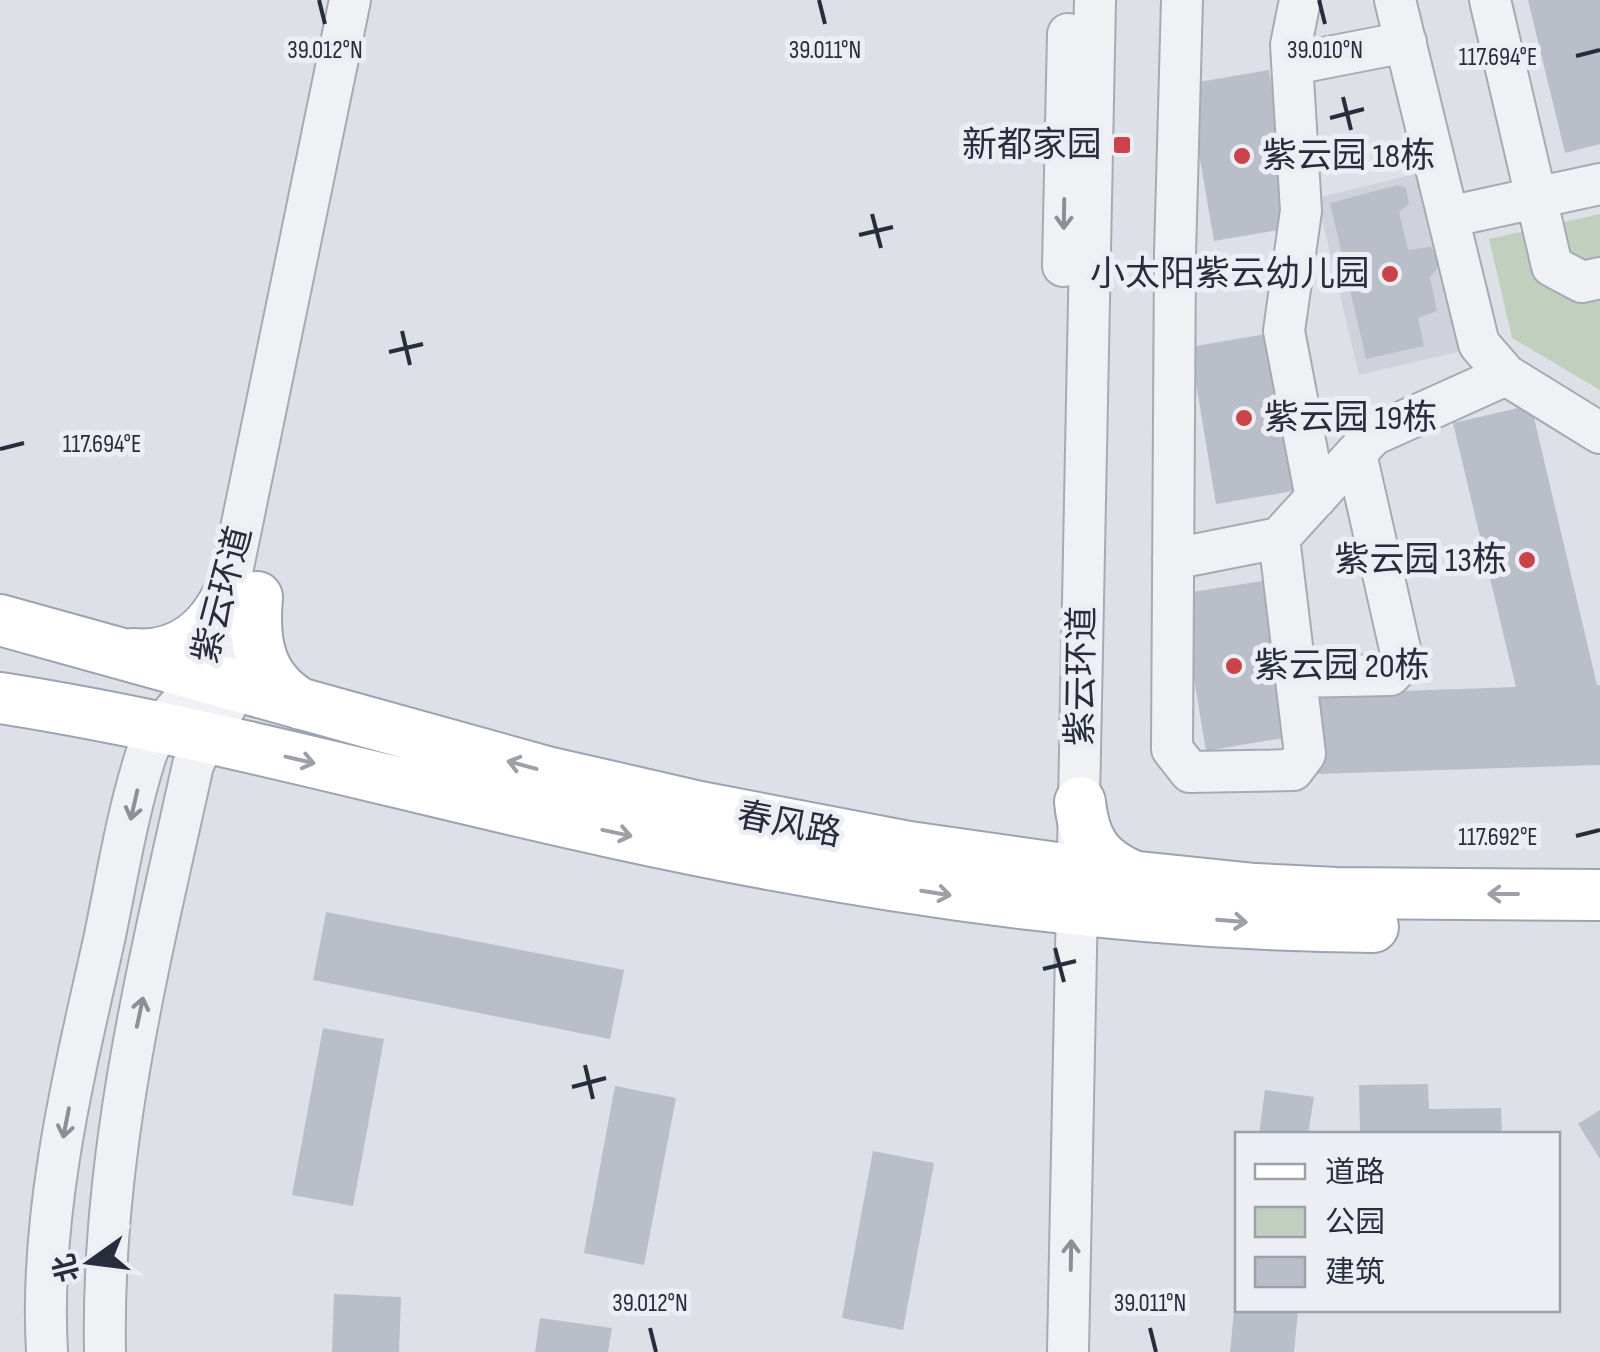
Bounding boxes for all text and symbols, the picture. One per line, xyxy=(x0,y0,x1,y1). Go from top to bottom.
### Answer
text: 39.012°N xyxy=(287,35,363,66)
text: 39.011°N xyxy=(789,35,861,66)
text: 39.010°N xyxy=(1287,35,1363,66)
text: 117.694°E xyxy=(1459,42,1537,73)
place label: 新都家园 xyxy=(962,124,1102,167)
marker: 新都家园 xyxy=(1111,134,1133,156)
place label: 紫云园 18栋 xyxy=(1262,135,1435,178)
marker: 紫云园 18栋 xyxy=(1231,145,1253,167)
one-way arrow xyxy=(1054,196,1074,229)
place label: 小太阳紫云幼儿园 xyxy=(1090,253,1370,296)
marker: 小太阳紫云幼儿园 xyxy=(1379,263,1401,285)
place label: 紫云园 19栋 xyxy=(1264,397,1437,440)
marker: 紫云园 19栋 xyxy=(1233,407,1255,429)
text: 117.694°E xyxy=(63,429,141,460)
street label: 紫云环道 xyxy=(184,522,262,668)
place label: 紫云园 13栋 xyxy=(1335,539,1507,582)
marker: 紫云园 13栋 xyxy=(1516,549,1538,571)
street label: 紫云环道 xyxy=(1059,606,1105,746)
place label: 紫云园 20栋 xyxy=(1254,645,1430,688)
marker: 紫云园 20栋 xyxy=(1223,655,1245,677)
one-way arrow xyxy=(283,752,315,770)
one-way arrow xyxy=(506,754,538,773)
one-way arrow xyxy=(124,788,142,820)
street label: 春风路 xyxy=(733,794,845,856)
text: 117.692°E xyxy=(1458,822,1538,853)
one-way arrow xyxy=(600,825,632,843)
one-way arrow xyxy=(920,884,952,903)
one-way arrow xyxy=(1487,884,1520,904)
one-way arrow xyxy=(1216,912,1248,931)
one-way arrow xyxy=(131,997,150,1029)
one-way arrow xyxy=(56,1106,75,1139)
legend xyxy=(1235,1132,1560,1312)
text: 道路 xyxy=(1325,1155,1385,1191)
text: 公园 xyxy=(1325,1205,1385,1241)
north arrow xyxy=(40,1212,140,1312)
one-way arrow xyxy=(1061,1239,1080,1271)
text: 北 xyxy=(48,1250,87,1285)
text: 建筑 xyxy=(1325,1255,1385,1291)
text: 39.012°N xyxy=(612,1288,688,1319)
text: 39.011°N xyxy=(1114,1288,1186,1319)

